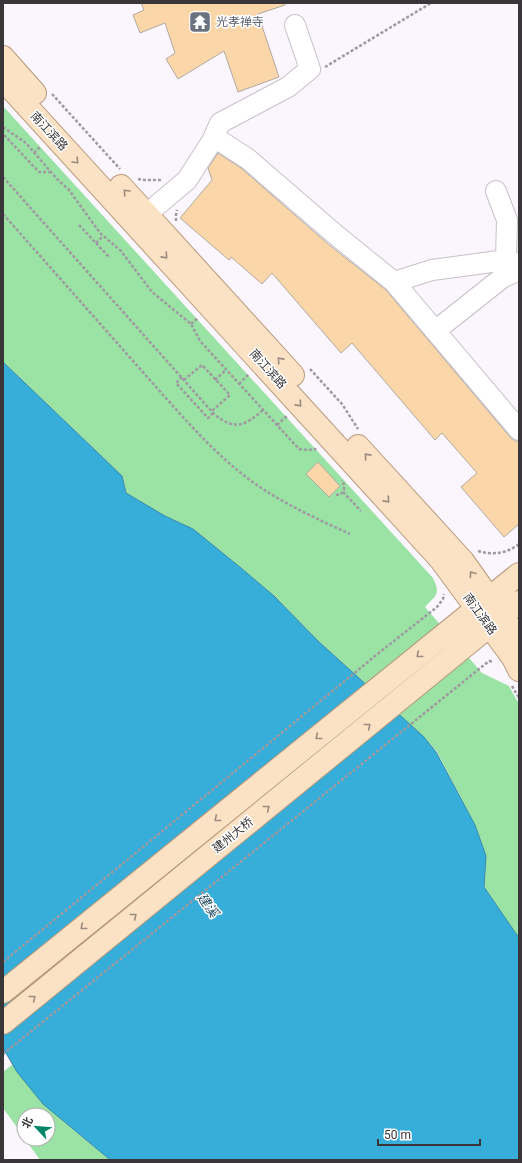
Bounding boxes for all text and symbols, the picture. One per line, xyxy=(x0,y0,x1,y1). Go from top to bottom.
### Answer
temple icon: 光孝禅寺 xyxy=(187,9,213,35)
place label: 光孝禅寺 xyxy=(216,15,264,29)
street label: 南江滨路 xyxy=(28,109,70,153)
one-way arrow xyxy=(72,156,79,163)
one-way arrow xyxy=(124,189,131,196)
one-way arrow xyxy=(160,251,167,259)
street label: 南江滨路 xyxy=(247,346,289,392)
one-way arrow xyxy=(277,357,284,365)
one-way arrow xyxy=(294,399,302,407)
one-way arrow xyxy=(364,453,372,461)
one-way arrow xyxy=(382,495,389,503)
one-way arrow xyxy=(469,571,477,578)
street label: 南江滨路 xyxy=(460,590,500,638)
one-way arrow xyxy=(417,650,424,657)
one-way arrow xyxy=(364,723,371,730)
one-way arrow xyxy=(316,732,323,739)
one-way arrow xyxy=(263,805,270,812)
street label: 建州大桥 xyxy=(210,814,256,856)
one-way arrow xyxy=(215,814,222,821)
water label: 建溪 xyxy=(194,890,223,922)
one-way arrow xyxy=(129,914,137,921)
one-way arrow xyxy=(81,922,88,929)
one-way arrow xyxy=(29,996,36,1003)
north arrow xyxy=(16,1107,56,1147)
text: 北 xyxy=(19,1115,36,1131)
scale bar xyxy=(378,1121,480,1147)
text: 50 m xyxy=(384,1128,411,1142)

